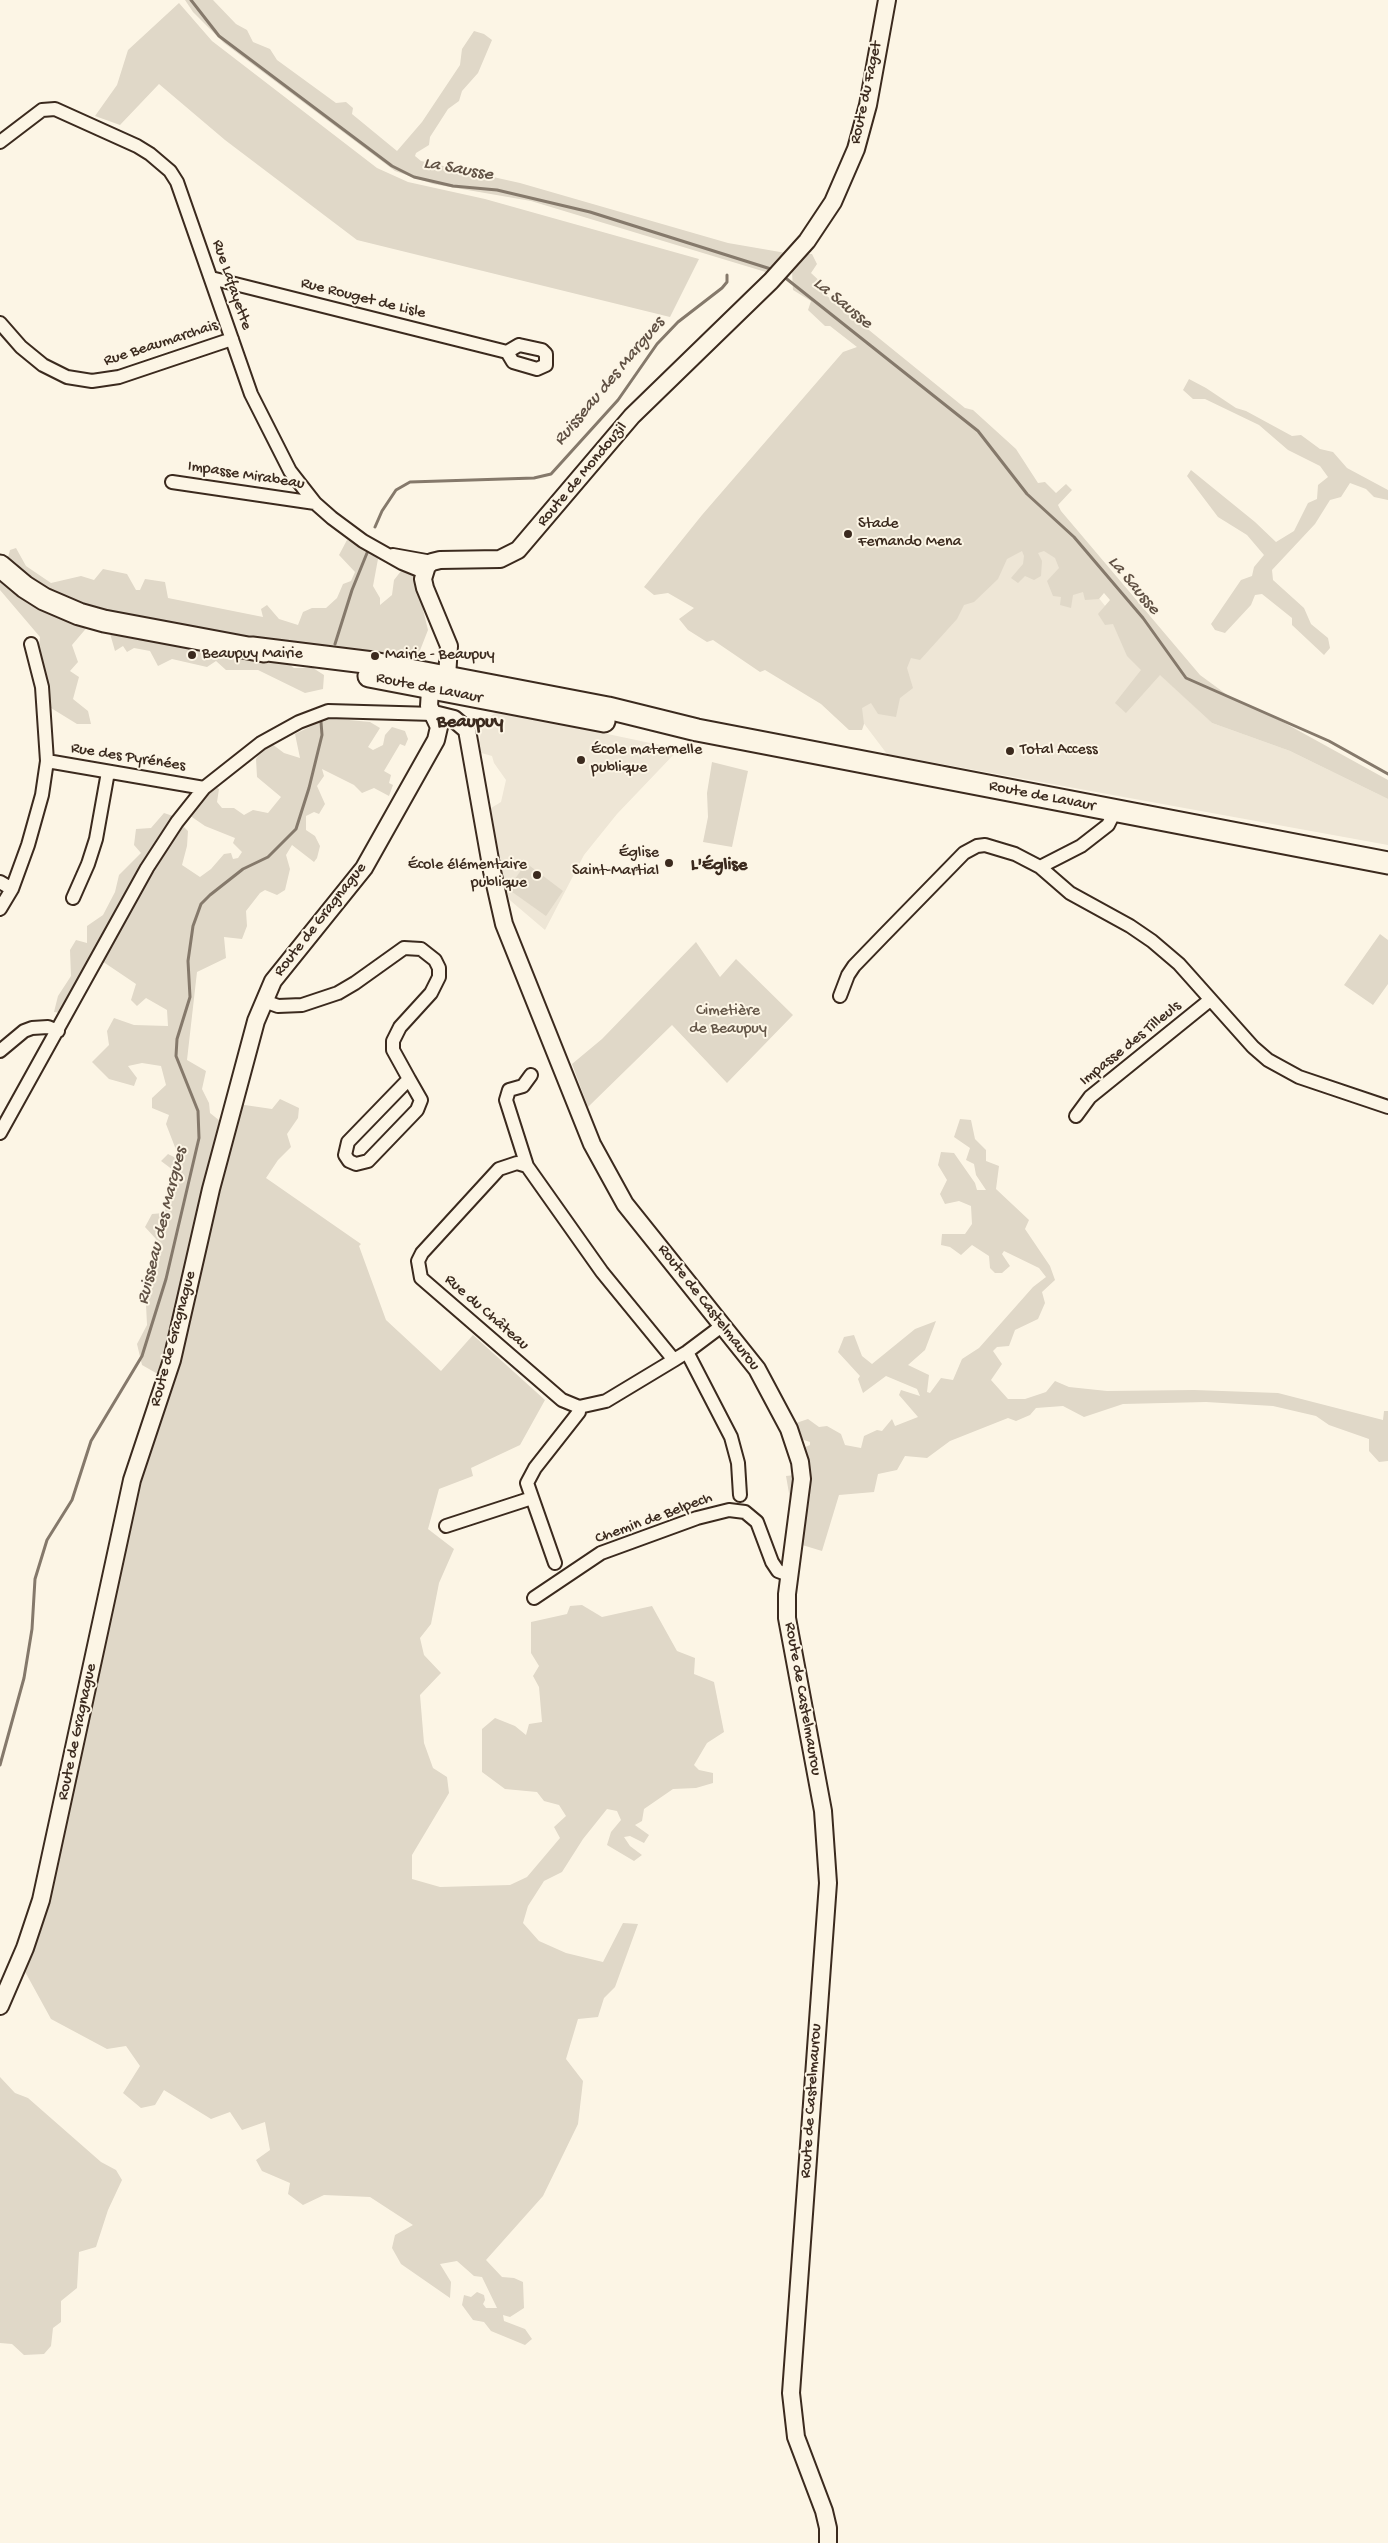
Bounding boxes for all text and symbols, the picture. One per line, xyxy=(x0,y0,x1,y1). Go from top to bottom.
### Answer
street label: Route du Faget xyxy=(847,40,887,146)
water label: La Sausse xyxy=(422,153,494,187)
street label: Rue Lafayette xyxy=(207,237,255,333)
street label: Rue Rouget de Lisle xyxy=(298,274,428,324)
water label: La Sausse xyxy=(808,274,876,334)
water label: Ruisseau des Margues xyxy=(550,313,670,451)
street label: Rue Beaumarchais xyxy=(101,316,221,372)
street label: Route de Mondouzil xyxy=(534,419,632,531)
street label: Impasse Mirabeau xyxy=(186,457,306,495)
place label: Stade Fernando Mena xyxy=(858,515,962,553)
marker: Stade Fernando Mena xyxy=(842,528,854,540)
water label: La Sausse xyxy=(1102,552,1164,620)
place label: Beaupuy Mairie xyxy=(202,645,303,665)
place label: Mairie - Beaupuy xyxy=(385,646,495,666)
marker: Beaupuy Mairie xyxy=(186,649,198,661)
marker: Mairie - Beaupuy xyxy=(369,650,381,662)
street label: Route de Lavaur xyxy=(374,669,484,709)
district label: Beaupuy xyxy=(437,712,503,734)
street label: Rue des Pyrénées xyxy=(69,739,187,777)
place label: École maternelle publique xyxy=(591,741,702,779)
place label: Total Access xyxy=(1020,741,1098,761)
marker: Total Access xyxy=(1004,745,1016,757)
marker: École maternelle publique xyxy=(575,754,587,766)
street label: Route de Lavaur xyxy=(987,777,1097,817)
place label: Église Saint-Martial xyxy=(572,844,659,882)
district label: L'Église xyxy=(691,855,747,877)
place label: École élémentaire publique xyxy=(408,856,527,894)
marker: Église Saint-Martial xyxy=(663,857,675,869)
street label: Route de Gragnague xyxy=(271,859,371,981)
marker: École élémentaire publique xyxy=(531,869,543,881)
street label: Impasse des Tilleuls xyxy=(1076,997,1186,1091)
park label: Cimetière de Beaupuy xyxy=(689,1002,767,1040)
water label: Ruisseau des Margues xyxy=(133,1145,193,1307)
street label: Route de Castelmaurou xyxy=(653,1241,763,1375)
street label: Route de Gragnague xyxy=(147,1269,201,1409)
street label: Rue du Château xyxy=(440,1271,532,1355)
street label: Chemin de Belpech xyxy=(593,1489,715,1549)
street label: Route de Castelmaurou xyxy=(779,1621,825,1777)
street label: Route de Gragnague xyxy=(54,1662,102,1802)
street label: Route de Castelmaurou xyxy=(797,2023,827,2179)

